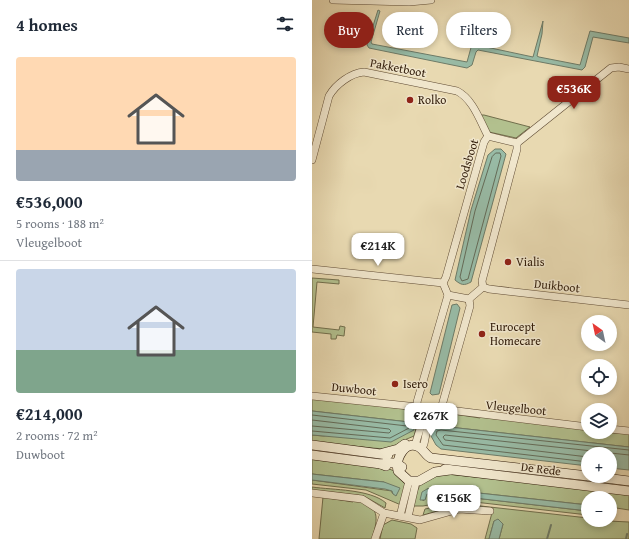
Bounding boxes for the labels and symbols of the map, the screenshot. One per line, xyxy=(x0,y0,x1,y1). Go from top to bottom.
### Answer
street label: Pakketboot xyxy=(369,54,428,81)
pin: €536K xyxy=(546,76,602,110)
place label: Rolko xyxy=(418,91,446,108)
marker: Rolko xyxy=(405,95,415,105)
street label: Loodsboot xyxy=(451,136,482,191)
pin: €214K xyxy=(350,233,406,267)
place label: Vialis xyxy=(516,253,545,270)
marker: Vialis xyxy=(503,257,513,267)
street label: Duikboot xyxy=(533,275,582,296)
north arrow xyxy=(581,315,617,351)
place label: Eurocept Homecare xyxy=(490,318,541,349)
marker: Eurocept Homecare xyxy=(477,329,487,339)
place label: Isero xyxy=(403,375,428,392)
street label: Duwboot xyxy=(331,378,378,399)
marker: Isero xyxy=(390,379,400,389)
street label: Vleugelboot xyxy=(485,396,548,419)
pin: €267K xyxy=(403,403,459,437)
street label: De Rede xyxy=(520,458,562,479)
pin: €156K xyxy=(426,485,482,519)

